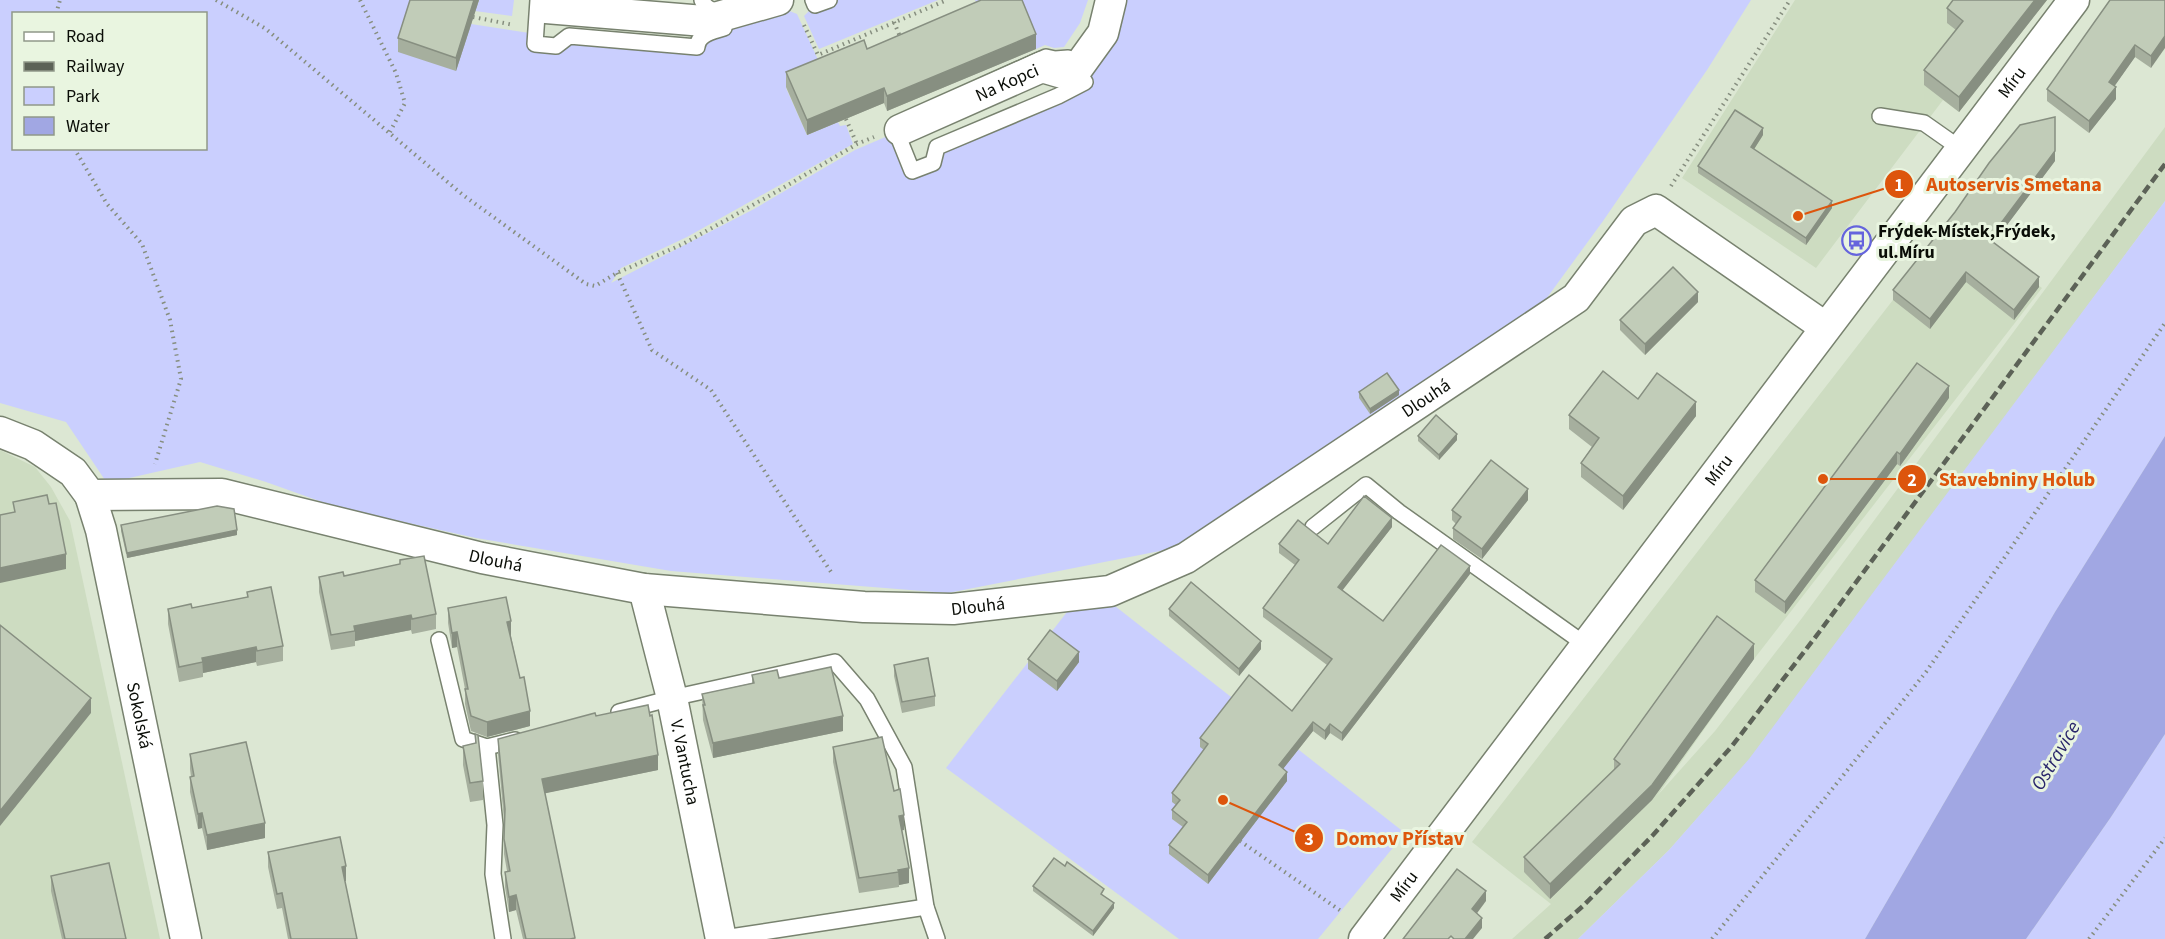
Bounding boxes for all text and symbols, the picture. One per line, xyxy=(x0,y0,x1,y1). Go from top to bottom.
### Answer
legend xyxy=(12,12,207,150)
text: Road xyxy=(66,24,105,49)
text: Railway xyxy=(66,54,125,79)
street label: Na Kopci xyxy=(971,58,1043,108)
street label: Míru xyxy=(1992,61,2032,103)
text: Park xyxy=(66,84,100,109)
text: Water xyxy=(66,114,110,139)
callout: Autoservis Smetana xyxy=(1884,165,2113,203)
text: Autoservis Smetana xyxy=(1925,171,2102,199)
text: 1 xyxy=(1894,173,1904,198)
place label: Frýdek-Místek,Frýdek, ul.Míru xyxy=(1878,219,2056,265)
bus stop icon: Frýdek-Místek,Frýdek, ul.Míru xyxy=(1841,225,1873,257)
street label: Dlouhá xyxy=(1396,373,1455,423)
street label: Míru xyxy=(1699,449,1739,491)
callout: Stavebniny Holub xyxy=(1897,460,2107,498)
text: Stavebniny Holub xyxy=(1939,466,2095,494)
text: 2 xyxy=(1907,468,1917,493)
street label: Dlouhá xyxy=(466,543,525,578)
street label: Dlouhá xyxy=(950,591,1006,622)
street label: Sokolská xyxy=(120,680,159,751)
water label: Ostravice xyxy=(2024,716,2088,796)
street label: V. Vantucha xyxy=(664,717,706,807)
callout: Domov Přístav xyxy=(1294,819,1477,857)
text: Domov Přístav xyxy=(1336,825,1465,853)
text: 3 xyxy=(1304,827,1314,852)
street label: Míru xyxy=(1384,865,1424,907)

